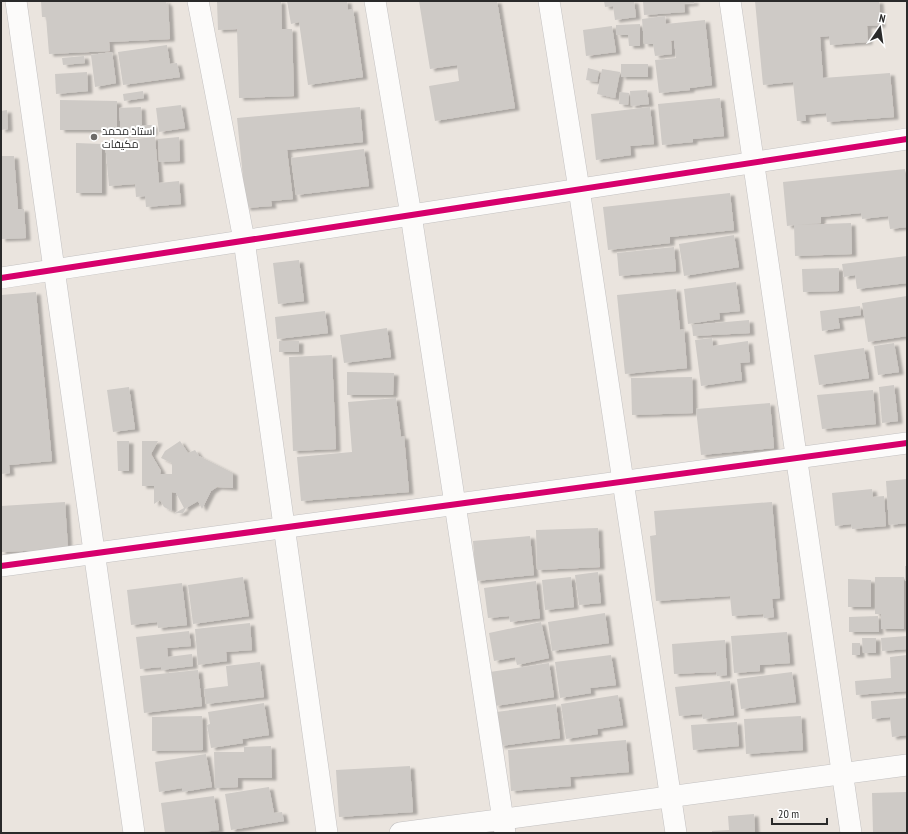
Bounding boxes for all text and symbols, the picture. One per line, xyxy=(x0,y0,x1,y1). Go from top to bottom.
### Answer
north arrow xyxy=(860,8,900,48)
text: N xyxy=(878,11,887,26)
place label: استاذ محمد مكيفات xyxy=(102,124,155,151)
marker: استاذ محمد مكيفات xyxy=(89,132,99,142)
scale bar xyxy=(772,800,827,826)
text: 20 m xyxy=(778,806,799,821)

